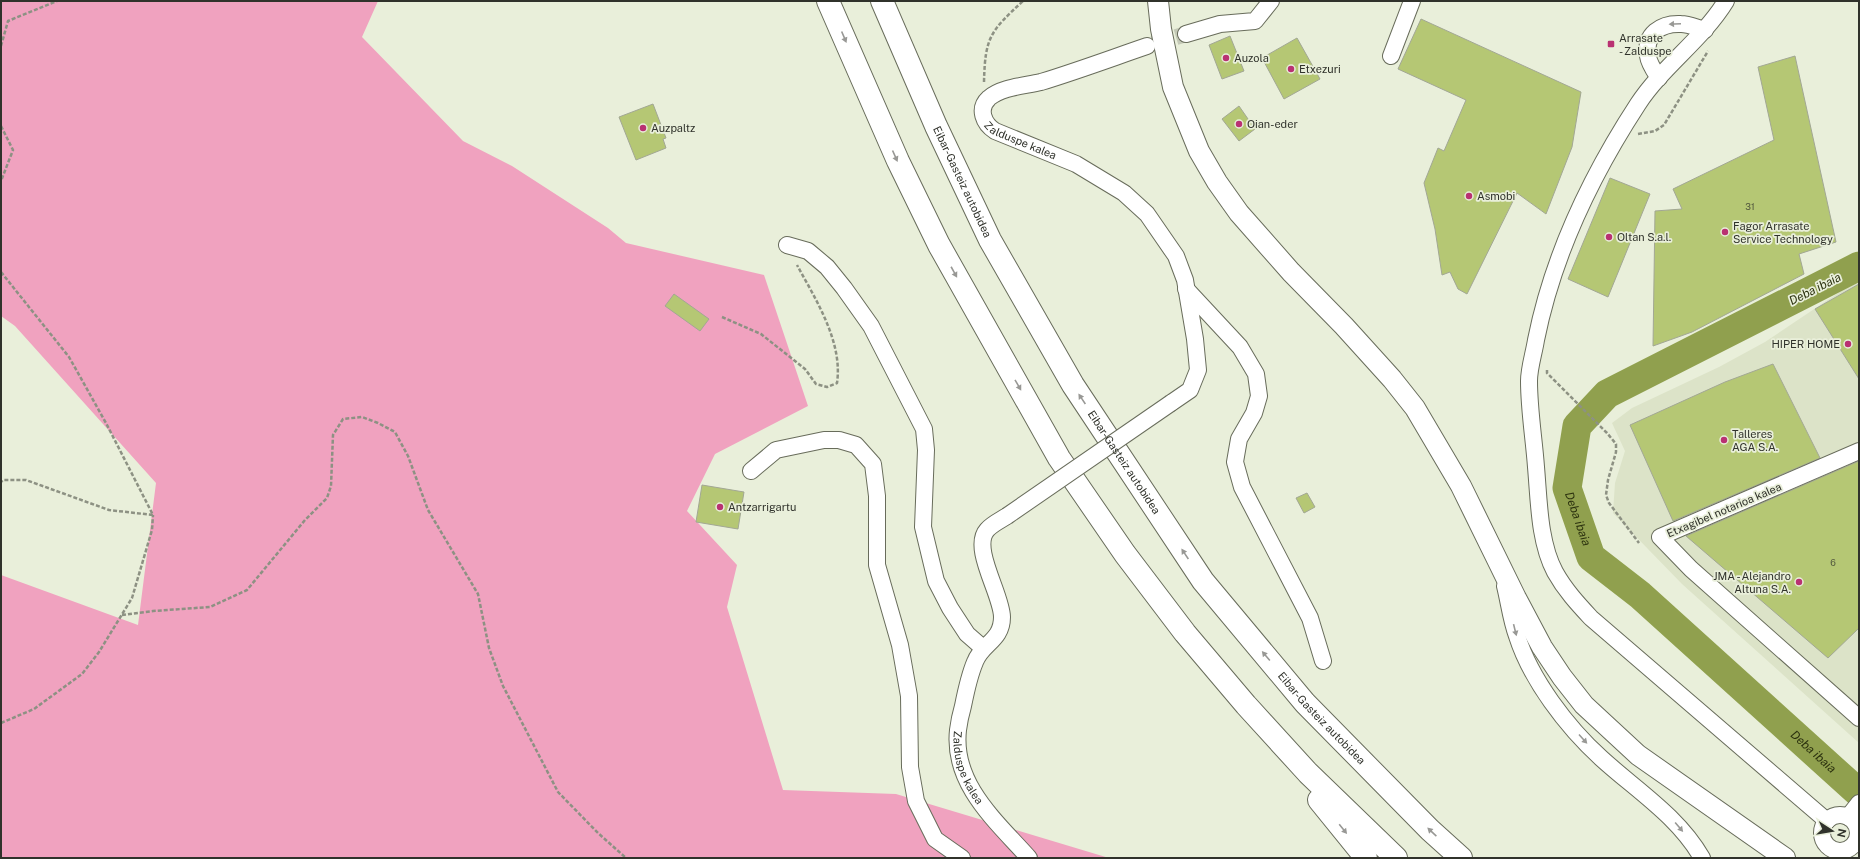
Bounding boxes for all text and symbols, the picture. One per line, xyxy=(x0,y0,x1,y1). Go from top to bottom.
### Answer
one-way arrow xyxy=(1668,21,1681,27)
one-way arrow xyxy=(841,31,847,42)
place label: Arrasate - Zalduspe xyxy=(1619,32,1672,57)
marker: Arrasate - Zalduspe xyxy=(1606,39,1616,49)
place label: Auzola xyxy=(1234,52,1269,64)
marker: Auzola xyxy=(1221,53,1231,63)
place label: Etxezuri xyxy=(1299,63,1341,75)
marker: Etxezuri xyxy=(1286,64,1296,74)
place label: Oian-eder xyxy=(1247,118,1298,130)
street label: Zalduspe kalea xyxy=(982,119,1058,161)
marker: Oian-eder xyxy=(1234,119,1244,129)
place label: Auzpaltz xyxy=(651,122,695,134)
marker: Auzpaltz xyxy=(638,123,648,133)
street label: Eibar-Gasteiz autobidea xyxy=(931,124,994,239)
one-way arrow xyxy=(893,151,899,163)
place label: Asmobi xyxy=(1477,190,1515,202)
marker: Asmobi xyxy=(1464,191,1474,201)
house number: 31 xyxy=(1745,201,1755,212)
place label: Fagor Arrasate Service Technology xyxy=(1733,220,1833,245)
marker: Fagor Arrasate Service Technology xyxy=(1720,227,1730,237)
place label: Oltan S.a.l. xyxy=(1617,231,1671,243)
marker: Oltan S.a.l. xyxy=(1604,232,1614,242)
one-way arrow xyxy=(951,266,958,278)
water label: Deba ibaia xyxy=(1787,270,1843,308)
place label: HIPER HOME xyxy=(1771,338,1840,350)
marker: HIPER HOME xyxy=(1843,339,1853,349)
one-way arrow xyxy=(1014,380,1021,391)
one-way arrow xyxy=(1079,393,1086,405)
street label: Eibar-Gasteiz autobidea xyxy=(1086,408,1163,516)
place label: Talleres AGA S.A. xyxy=(1732,428,1778,453)
marker: Talleres AGA S.A. xyxy=(1719,435,1729,445)
street label: Etxagibel notarioa kalea xyxy=(1665,480,1783,540)
water label: Deba ibaia xyxy=(1562,490,1594,548)
place label: Antzarrigartu xyxy=(728,501,796,513)
marker: Antzarrigartu xyxy=(715,502,725,512)
one-way arrow xyxy=(1181,549,1189,560)
house number: 6 xyxy=(1830,557,1836,568)
place label: JMA - Alejandro Altuna S.A. xyxy=(1713,570,1791,595)
marker: JMA - Alejandro Altuna S.A. xyxy=(1794,577,1804,587)
one-way arrow xyxy=(1513,624,1519,636)
one-way arrow xyxy=(1261,651,1270,662)
street label: Eibar-Gasteiz autobidea xyxy=(1276,670,1368,767)
water label: Deba ibaia xyxy=(1788,728,1839,776)
street label: Zalduspe kalea xyxy=(951,730,986,806)
one-way arrow xyxy=(1579,734,1588,744)
north arrow xyxy=(1812,811,1852,851)
one-way arrow xyxy=(1675,821,1684,832)
one-way arrow xyxy=(1338,823,1347,834)
one-way arrow xyxy=(1427,827,1437,836)
text: N xyxy=(1835,828,1849,839)

